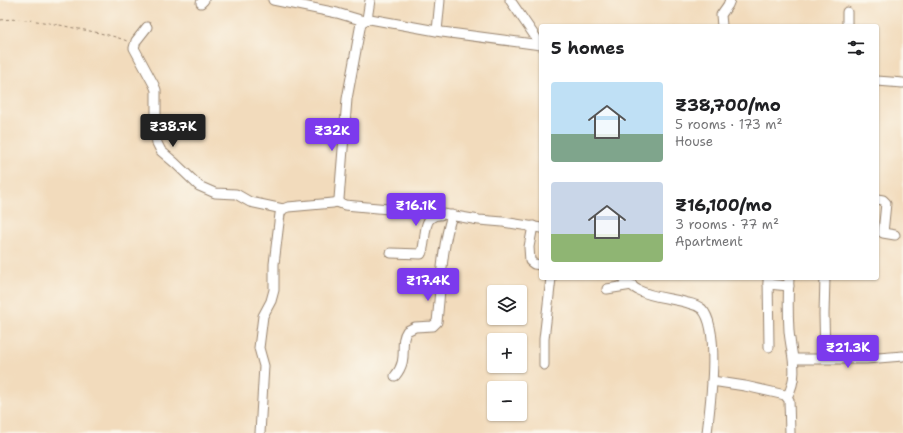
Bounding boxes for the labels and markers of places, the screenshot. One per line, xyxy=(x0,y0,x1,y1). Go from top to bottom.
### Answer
pin: ₹38.7K xyxy=(140,114,206,148)
pin: ₹32K xyxy=(308,118,356,152)
pin: ₹16.1K xyxy=(383,193,449,227)
pin: ₹17.4K xyxy=(395,268,461,302)
pin: ₹21.3K xyxy=(815,335,881,369)

